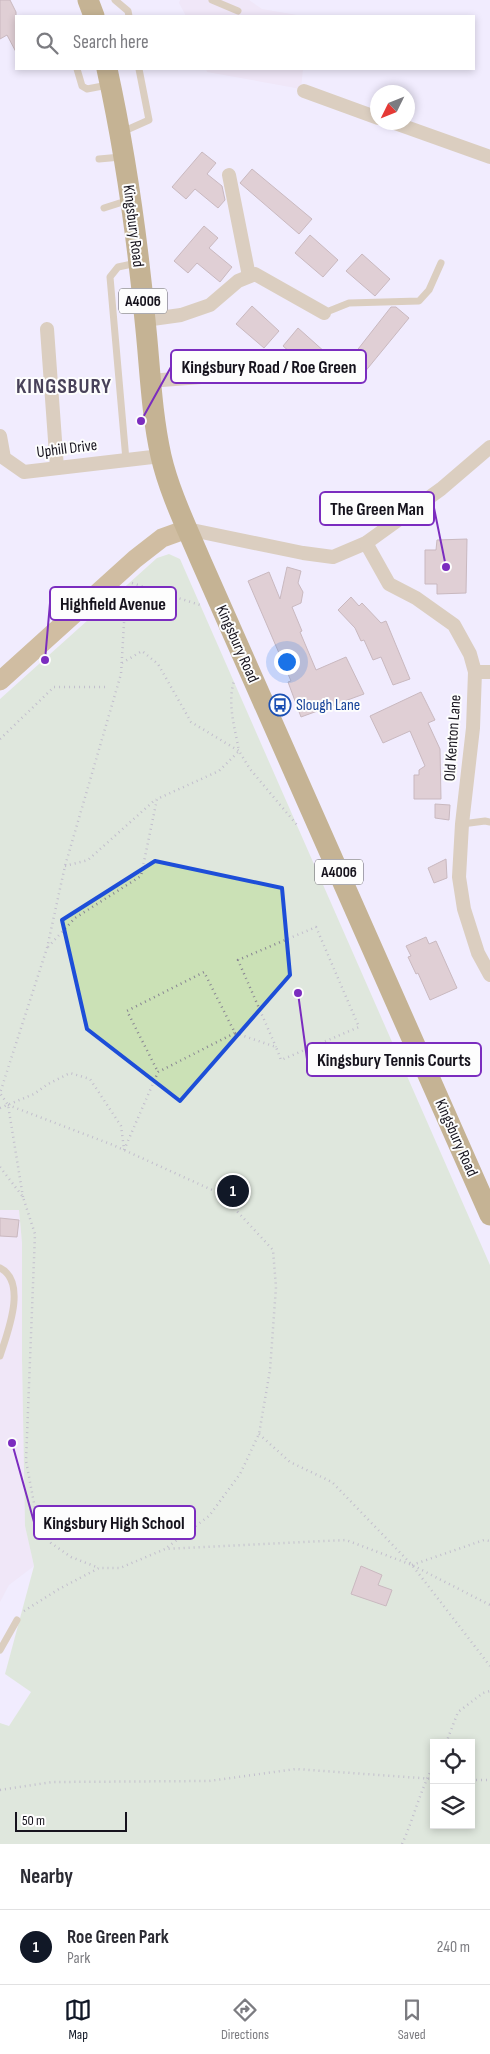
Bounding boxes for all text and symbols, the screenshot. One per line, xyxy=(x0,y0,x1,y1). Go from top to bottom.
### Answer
search box xyxy=(15,15,475,70)
icon: search xyxy=(33,29,61,57)
text: Search here xyxy=(73,31,149,54)
north arrow xyxy=(370,85,415,130)
street label: Kingsbury Road xyxy=(119,184,147,268)
road number: A4006 xyxy=(119,288,167,314)
callout: Kingsbury Road / Roe Green xyxy=(171,350,366,383)
text: Kingsbury Road / Roe Green xyxy=(181,357,357,378)
district label: KINGSBURY xyxy=(16,374,112,399)
street label: Uphill Drive xyxy=(36,436,98,462)
callout: The Green Man xyxy=(320,492,434,525)
text: The Green Man xyxy=(330,499,424,520)
callout: Highfield Avenue xyxy=(50,587,176,620)
text: Highfield Avenue xyxy=(60,594,166,615)
street label: Kingsbury Road xyxy=(212,602,262,686)
your location xyxy=(274,649,300,675)
bus stop icon: Slough Lane xyxy=(268,693,292,717)
street label: Old Kenton Lane xyxy=(441,694,465,782)
place label: Slough Lane xyxy=(296,696,360,715)
road number: A4006 xyxy=(315,860,363,884)
callout: Kingsbury Tennis Courts xyxy=(307,1043,481,1076)
text: Kingsbury Tennis Courts xyxy=(317,1050,471,1071)
street label: Kingsbury Road xyxy=(431,1096,481,1180)
pin: 1 xyxy=(217,1172,249,1210)
callout: Kingsbury High School xyxy=(34,1506,195,1539)
text: Kingsbury High School xyxy=(43,1513,185,1534)
map controls xyxy=(430,1739,475,1829)
button: locate xyxy=(430,1739,475,1784)
button: layers xyxy=(430,1784,475,1829)
scale bar xyxy=(15,1809,128,1832)
text: 50 m xyxy=(22,1812,45,1829)
text: Nearby xyxy=(20,1864,73,1889)
text: Roe Green Park xyxy=(67,1926,169,1949)
text: 1 xyxy=(33,1938,39,1957)
text: 240 m xyxy=(437,1938,470,1957)
text: Park xyxy=(67,1949,90,1968)
tab: Map xyxy=(64,1996,92,2043)
tab: Directions xyxy=(221,1996,269,2043)
tab: Saved xyxy=(398,1996,426,2043)

